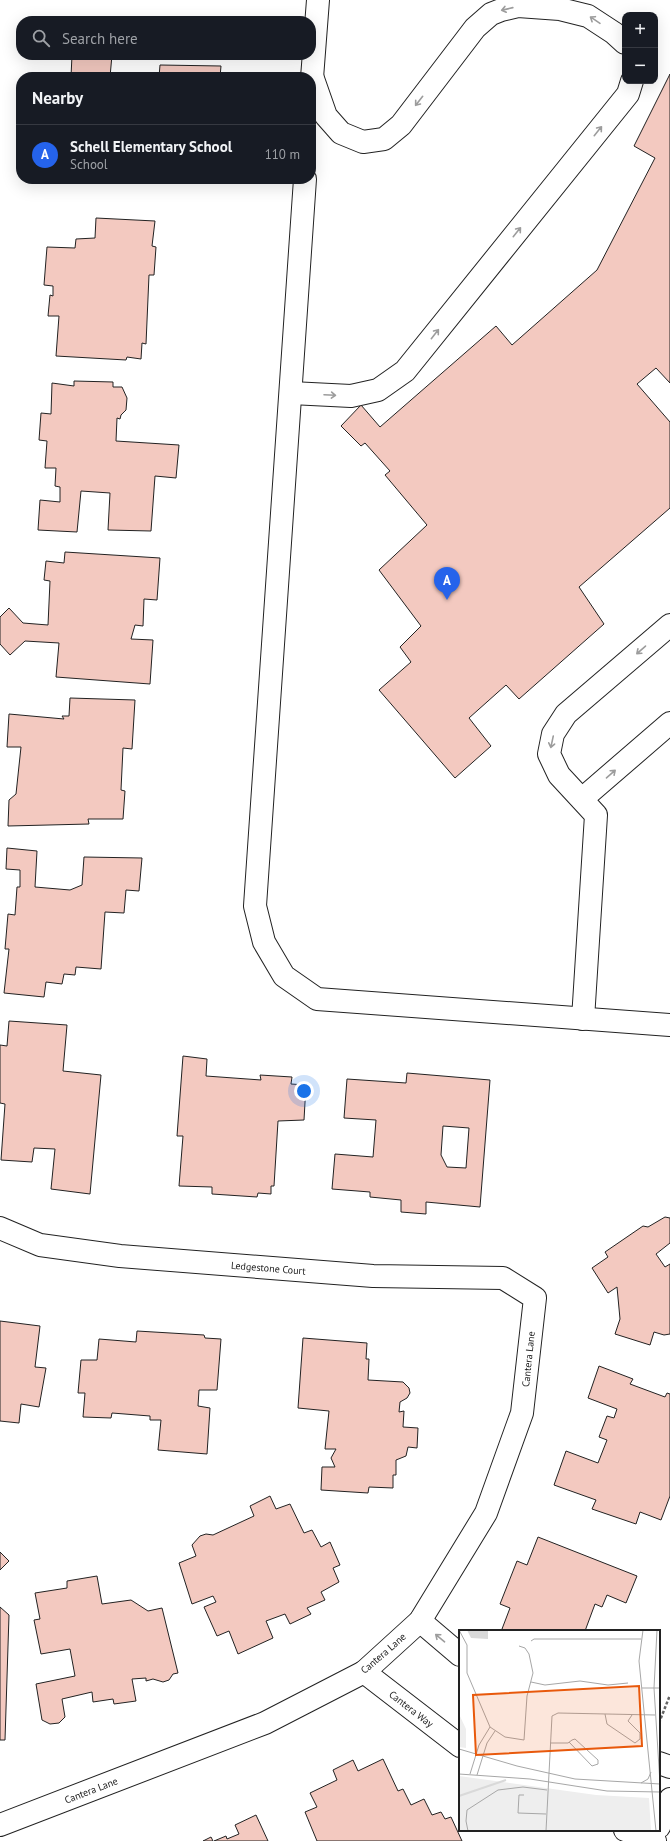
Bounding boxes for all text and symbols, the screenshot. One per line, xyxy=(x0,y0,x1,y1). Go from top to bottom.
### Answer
one-way arrow xyxy=(501,5,514,13)
map controls xyxy=(622,12,658,84)
button: + xyxy=(622,12,658,48)
search box xyxy=(16,16,316,60)
one-way arrow xyxy=(590,16,601,24)
icon: search xyxy=(30,27,52,49)
text: Search here xyxy=(62,29,138,48)
button: − xyxy=(622,48,658,84)
text: Nearby xyxy=(32,87,83,109)
one-way arrow xyxy=(415,95,424,106)
one-way arrow xyxy=(593,126,602,136)
text: Schell Elementary School xyxy=(70,137,232,156)
text: A xyxy=(41,146,49,163)
text: 110 m xyxy=(265,146,300,163)
text: School xyxy=(70,156,108,173)
one-way arrow xyxy=(512,227,521,238)
one-way arrow xyxy=(431,328,439,339)
one-way arrow xyxy=(323,391,336,398)
pin: A xyxy=(434,567,460,600)
one-way arrow xyxy=(635,646,646,655)
one-way arrow xyxy=(547,735,555,748)
one-way arrow xyxy=(606,769,617,778)
your location xyxy=(294,1081,314,1101)
street label: Ledgestone Court xyxy=(230,1259,307,1278)
street label: Cantera Lane xyxy=(519,1331,538,1388)
street label: Cantera Lane xyxy=(358,1630,409,1677)
inset map xyxy=(459,1630,660,1831)
one-way arrow xyxy=(435,1634,445,1643)
street label: Cantera Way xyxy=(386,1688,436,1730)
street label: Cantera Lane xyxy=(63,1774,120,1807)

